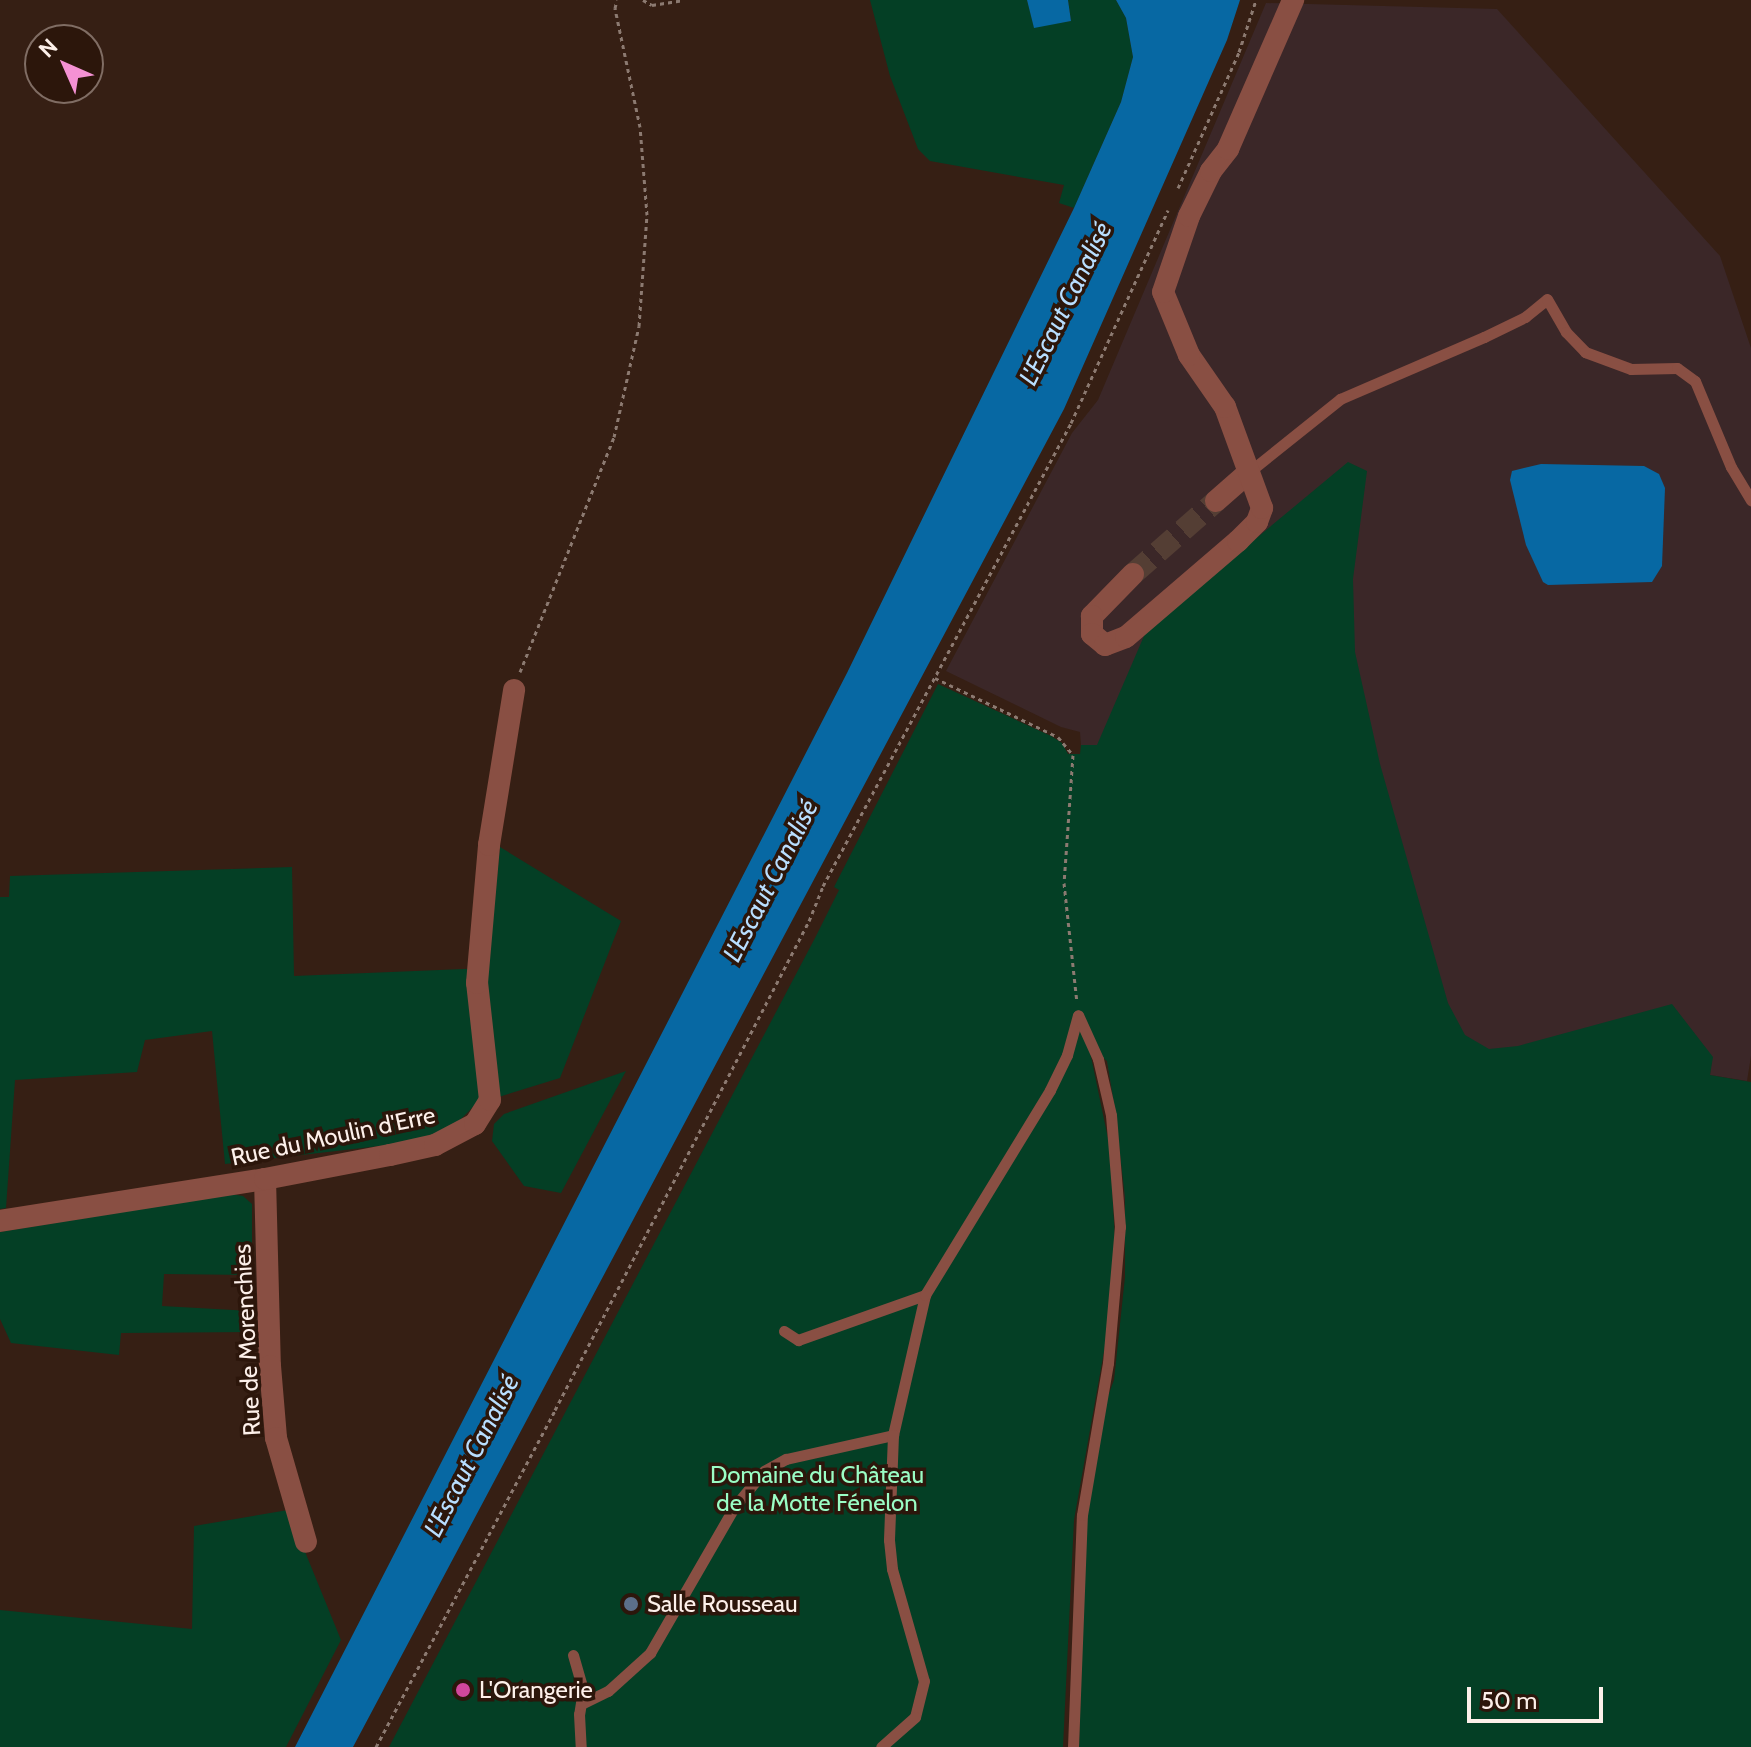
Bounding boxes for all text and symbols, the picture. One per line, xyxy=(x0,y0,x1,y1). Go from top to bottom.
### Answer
north arrow xyxy=(24,24,104,104)
text: N xyxy=(33,33,63,63)
water label: L'Escaut Canalisé xyxy=(1013,217,1119,391)
water label: L'Escaut Canalisé xyxy=(717,795,825,967)
street label: Rue du Moulin d'Erre xyxy=(228,1100,438,1172)
street label: Rue de Morenchies xyxy=(228,1243,266,1437)
water label: L'Escaut Canalisé xyxy=(418,1370,526,1542)
park label: Domaine du Château de la Motte Fénelon xyxy=(710,1461,924,1517)
place label: Salle Rousseau xyxy=(647,1590,797,1618)
marker: Salle Rousseau xyxy=(622,1595,640,1613)
scale bar xyxy=(1471,1671,1607,1721)
place label: L'Orangerie xyxy=(479,1676,593,1704)
marker: L'Orangerie xyxy=(454,1681,472,1699)
text: 50 m xyxy=(1481,1686,1537,1715)

